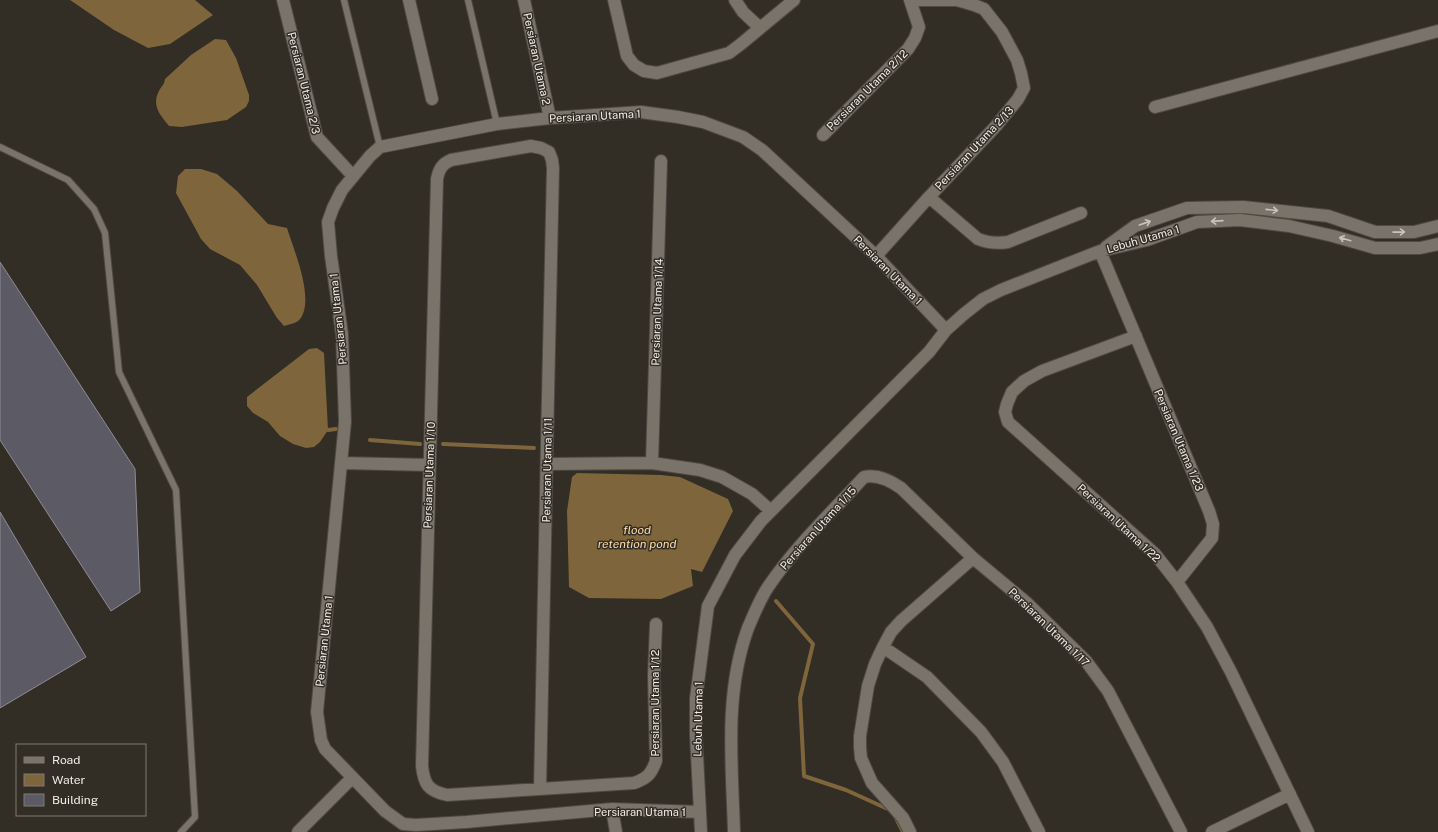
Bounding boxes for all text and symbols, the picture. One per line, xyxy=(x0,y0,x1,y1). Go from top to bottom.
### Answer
street label: Persiaran Utama 2 xyxy=(521,12,553,107)
street label: Persiaran Utama 2/3 xyxy=(286,31,323,135)
street label: Persiaran Utama 2/12 xyxy=(824,47,910,133)
street label: Persiaran Utama 2/13 xyxy=(932,104,1016,192)
street label: Persiaran Utama 1 xyxy=(549,108,641,124)
one-way arrow xyxy=(1265,206,1278,214)
one-way arrow xyxy=(1211,218,1224,225)
one-way arrow xyxy=(1138,219,1151,226)
street label: Lebuh Utama 1 xyxy=(1105,223,1181,255)
one-way arrow xyxy=(1392,228,1405,236)
street label: Persiaran Utama 1 xyxy=(851,233,925,307)
one-way arrow xyxy=(1338,235,1351,242)
street label: Persiaran Utama 1/14 xyxy=(649,258,665,366)
street label: Persiaran Utama 1 xyxy=(327,273,349,365)
street label: Persiaran Utama 1/23 xyxy=(1152,387,1206,493)
street label: Persiaran Utama 1/11 xyxy=(540,418,554,522)
street label: Persiaran Utama 1/10 xyxy=(421,421,437,529)
street label: Persiaran Utama 1/22 xyxy=(1075,481,1163,565)
street label: Persiaran Utama 1/15 xyxy=(778,484,858,572)
water label: flood retention pond xyxy=(598,523,676,551)
street label: Persiaran Utama 1/17 xyxy=(1006,586,1092,669)
street label: Persiaran Utama 1 xyxy=(313,595,335,687)
street label: Persiaran Utama 1/12 xyxy=(649,649,661,756)
street label: Lebuh Utama 1 xyxy=(691,681,705,757)
legend xyxy=(16,744,146,816)
text: Road xyxy=(52,753,80,767)
text: Water xyxy=(52,773,86,787)
text: Building xyxy=(52,793,98,807)
street label: Persiaran Utama 1 xyxy=(594,806,686,818)

